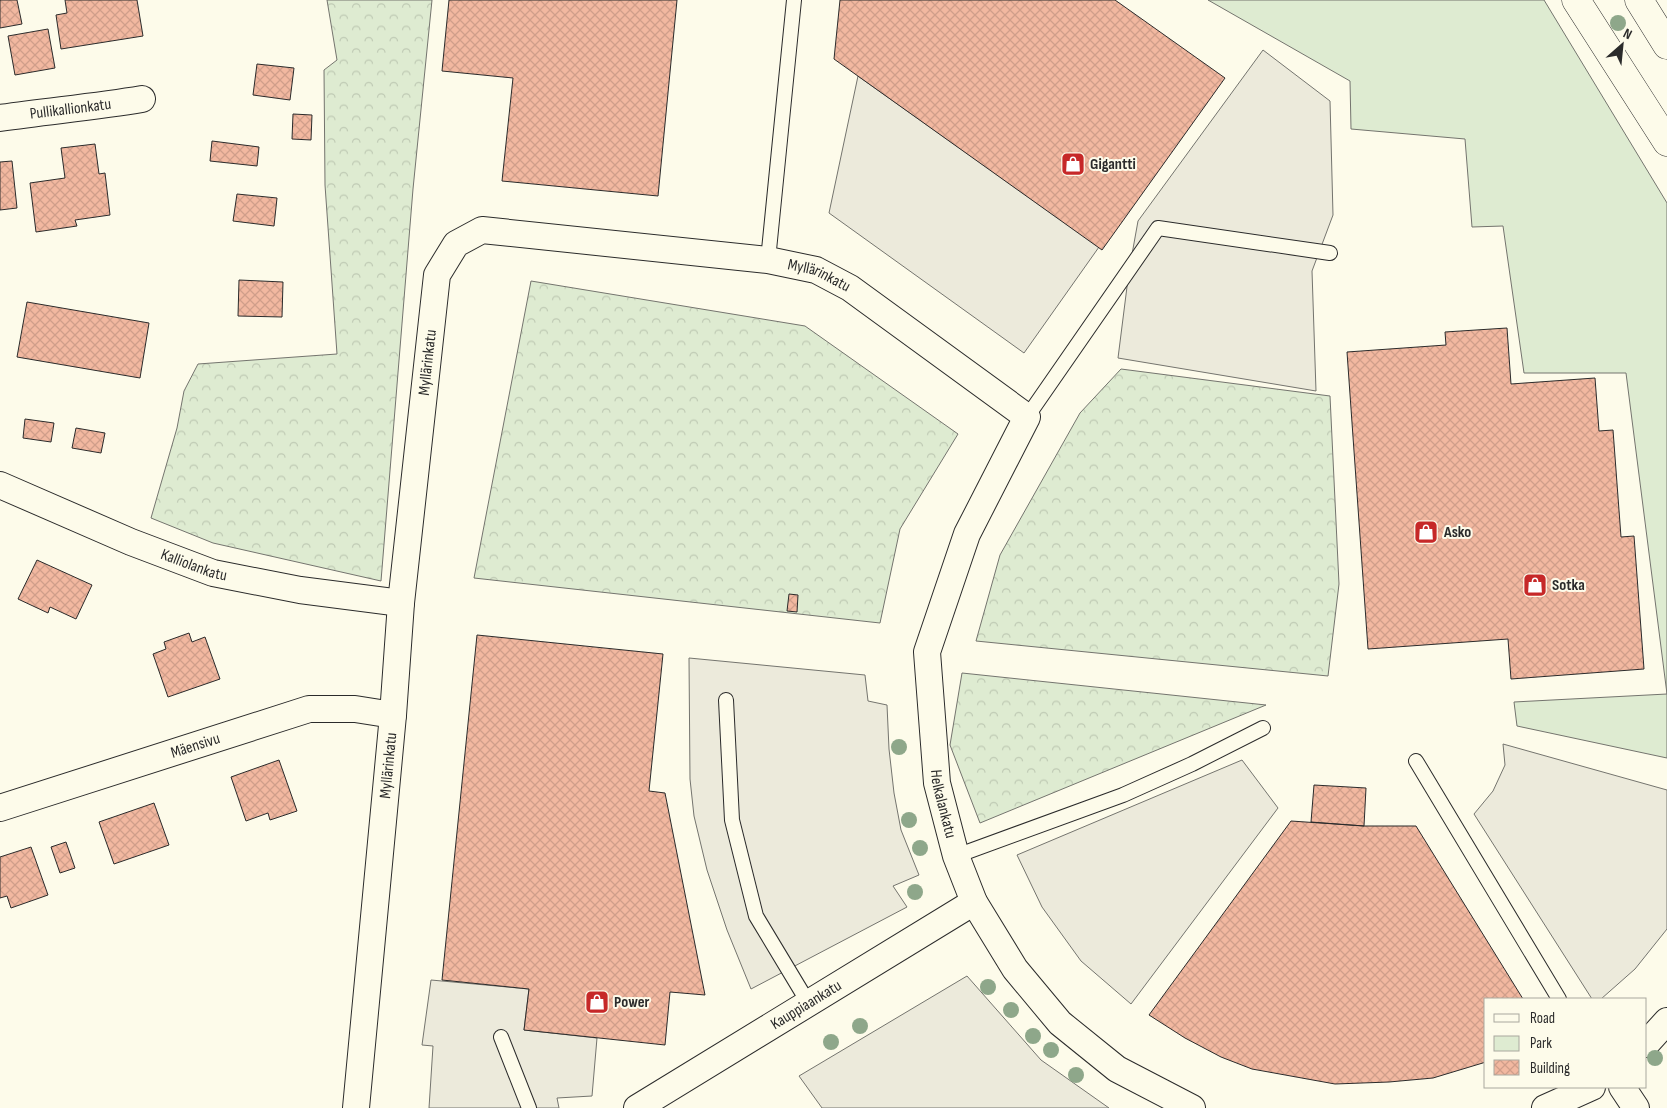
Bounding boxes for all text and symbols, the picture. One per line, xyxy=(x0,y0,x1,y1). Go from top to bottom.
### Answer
north arrow xyxy=(1597,20,1647,70)
text: N xyxy=(1620,25,1635,43)
street label: Pullikallionkatu xyxy=(29,94,112,123)
shop icon: Gigantti xyxy=(1060,151,1086,177)
place label: Gigantti xyxy=(1090,155,1136,174)
street label: Myllärinkatu xyxy=(786,255,854,296)
street label: Myllärinkatu xyxy=(414,329,440,396)
shop icon: Asko xyxy=(1413,519,1439,545)
place label: Asko xyxy=(1443,523,1471,542)
street label: Kalliolankatu xyxy=(158,545,229,585)
shop icon: Sotka xyxy=(1522,572,1548,598)
place label: Sotka xyxy=(1552,576,1585,595)
street label: Mäensivu xyxy=(168,729,222,762)
street label: Myllärinkatu xyxy=(376,732,401,799)
street label: Helkalankatu xyxy=(927,769,960,840)
street label: Kauppiaankatu xyxy=(767,976,845,1034)
shop icon: Power xyxy=(584,989,610,1015)
place label: Power xyxy=(614,993,650,1012)
legend xyxy=(1484,998,1647,1088)
text: Road xyxy=(1530,1009,1555,1028)
text: Park xyxy=(1530,1034,1552,1053)
text: Building xyxy=(1530,1059,1570,1078)

